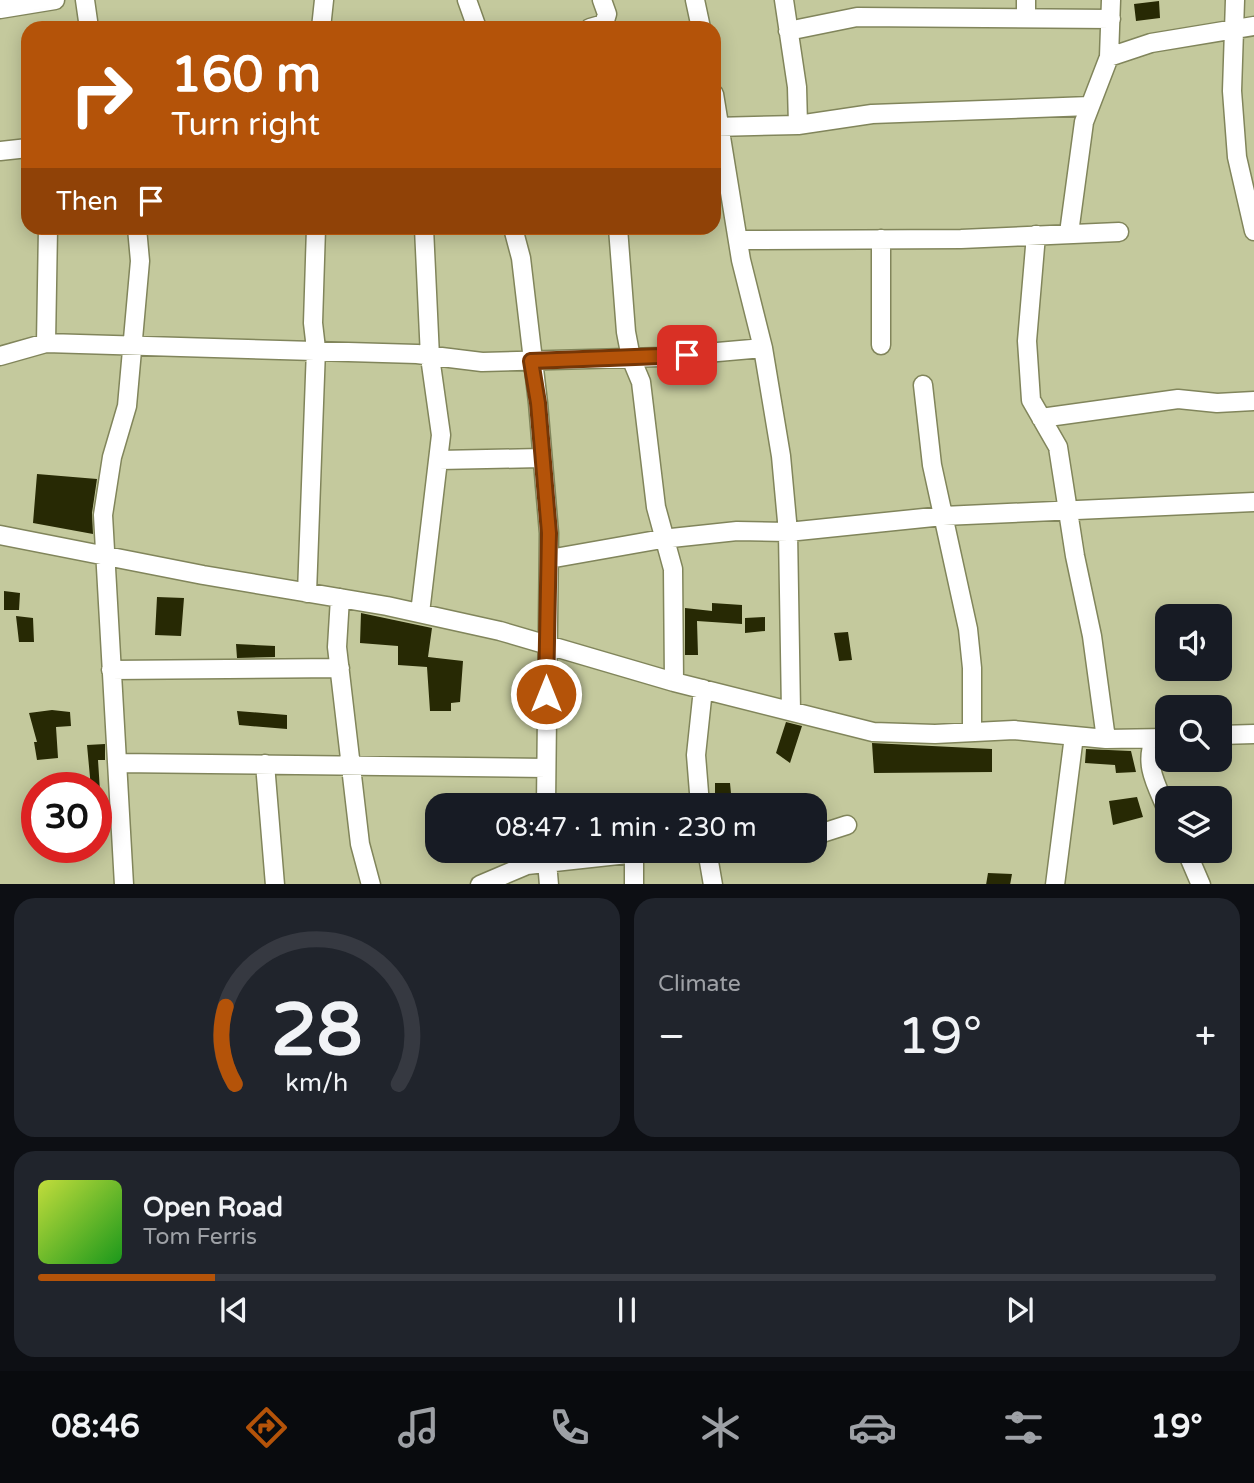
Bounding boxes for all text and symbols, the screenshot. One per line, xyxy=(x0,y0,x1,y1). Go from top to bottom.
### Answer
text: 160 m xyxy=(171,46,321,105)
icon: right xyxy=(56,49,147,140)
text: Turn right xyxy=(171,106,320,144)
icon: arrive xyxy=(132,182,170,220)
text: Then xyxy=(56,186,118,217)
pin xyxy=(657,325,717,385)
icon: arrive xyxy=(668,336,706,374)
map controls xyxy=(1155,604,1232,863)
button: sound xyxy=(1155,604,1232,681)
position arrow xyxy=(509,657,583,731)
button: search xyxy=(1155,695,1232,772)
speed limit sign: 30 xyxy=(21,772,112,863)
button: layers xyxy=(1155,786,1232,863)
text: 08:47 · 1 min · 230 m xyxy=(495,812,757,843)
text: Climate xyxy=(658,970,741,998)
text: 28 xyxy=(271,987,363,1075)
text: 19° xyxy=(897,1005,982,1068)
text: − xyxy=(658,1014,685,1060)
text: + xyxy=(1195,1014,1216,1060)
text: km/h xyxy=(286,1067,348,1097)
text: Open Road xyxy=(143,1192,283,1223)
text: Tom Ferris xyxy=(143,1223,257,1251)
icon: previous xyxy=(215,1291,253,1329)
icon: pause xyxy=(608,1291,646,1329)
icon: next xyxy=(1001,1291,1039,1329)
icon: directions xyxy=(242,1403,291,1452)
icon: music xyxy=(394,1403,443,1452)
icon: phone xyxy=(545,1403,594,1452)
icon: climate xyxy=(696,1403,745,1452)
icon: car xyxy=(848,1403,897,1452)
icon: filters xyxy=(999,1403,1048,1452)
text: 08:46 xyxy=(51,1408,140,1446)
text: 19° xyxy=(1150,1408,1203,1446)

